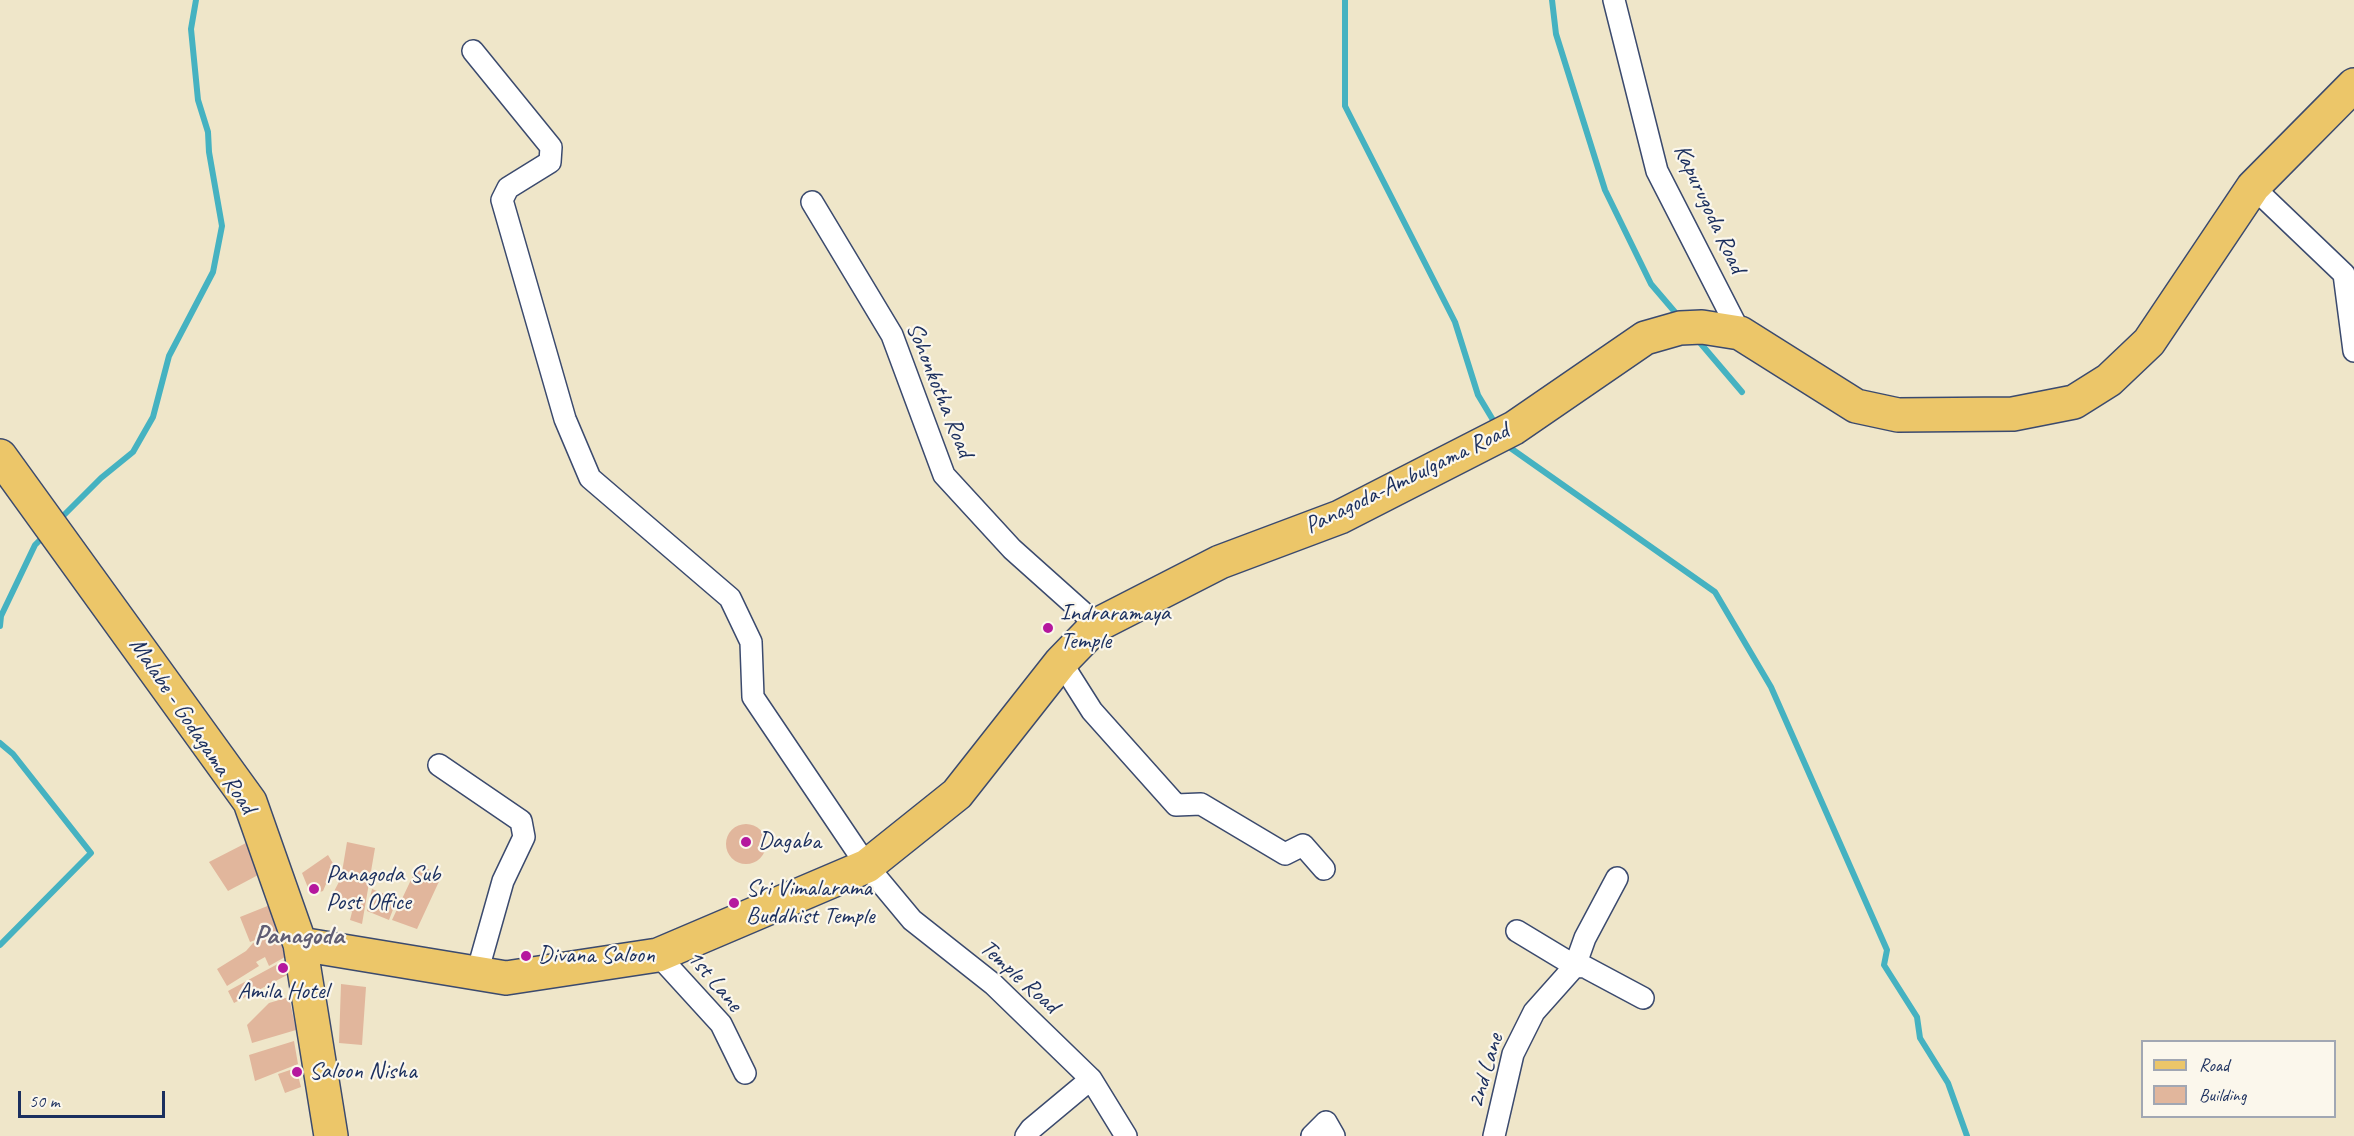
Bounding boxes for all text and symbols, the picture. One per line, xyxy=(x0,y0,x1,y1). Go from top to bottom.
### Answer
street label: Kapurugoda Road xyxy=(1667,140,1751,278)
street label: Sohonkotha Road xyxy=(899,318,979,462)
street label: Panagoda-Ambulgama Road xyxy=(1300,417,1514,541)
place label: Indraramaya Temple xyxy=(1060,600,1170,656)
marker: Indraramaya Temple xyxy=(1041,621,1055,635)
street label: Malabe - Godagama Road xyxy=(122,632,262,820)
place label: Dagaba xyxy=(758,828,821,856)
marker: Dagaba xyxy=(739,835,753,849)
place label: Panagoda Sub Post Office xyxy=(326,861,440,917)
place label: Sri Vimalarama Buddhist Temple xyxy=(746,875,875,931)
marker: Panagoda Sub Post Office xyxy=(307,882,321,896)
marker: Sri Vimalarama Buddhist Temple xyxy=(727,896,741,910)
district label: Panagoda xyxy=(254,920,344,952)
street label: Temple Road xyxy=(973,934,1065,1020)
place label: Divana Saloon xyxy=(538,942,655,970)
street label: 1st Lane xyxy=(680,944,748,1018)
marker: Divana Saloon xyxy=(519,949,533,963)
marker: Amila Hotel xyxy=(276,961,290,975)
place label: Amila Hotel xyxy=(237,978,329,1006)
street label: 2nd Lane xyxy=(1462,1030,1510,1112)
legend xyxy=(2141,1040,2336,1118)
text: Road xyxy=(2199,1054,2229,1076)
place label: Saloon Nisha xyxy=(309,1058,417,1086)
marker: Saloon Nisha xyxy=(290,1065,304,1079)
scale bar xyxy=(21,1079,168,1117)
text: Building xyxy=(2199,1084,2246,1106)
text: 50 m xyxy=(29,1090,60,1112)

